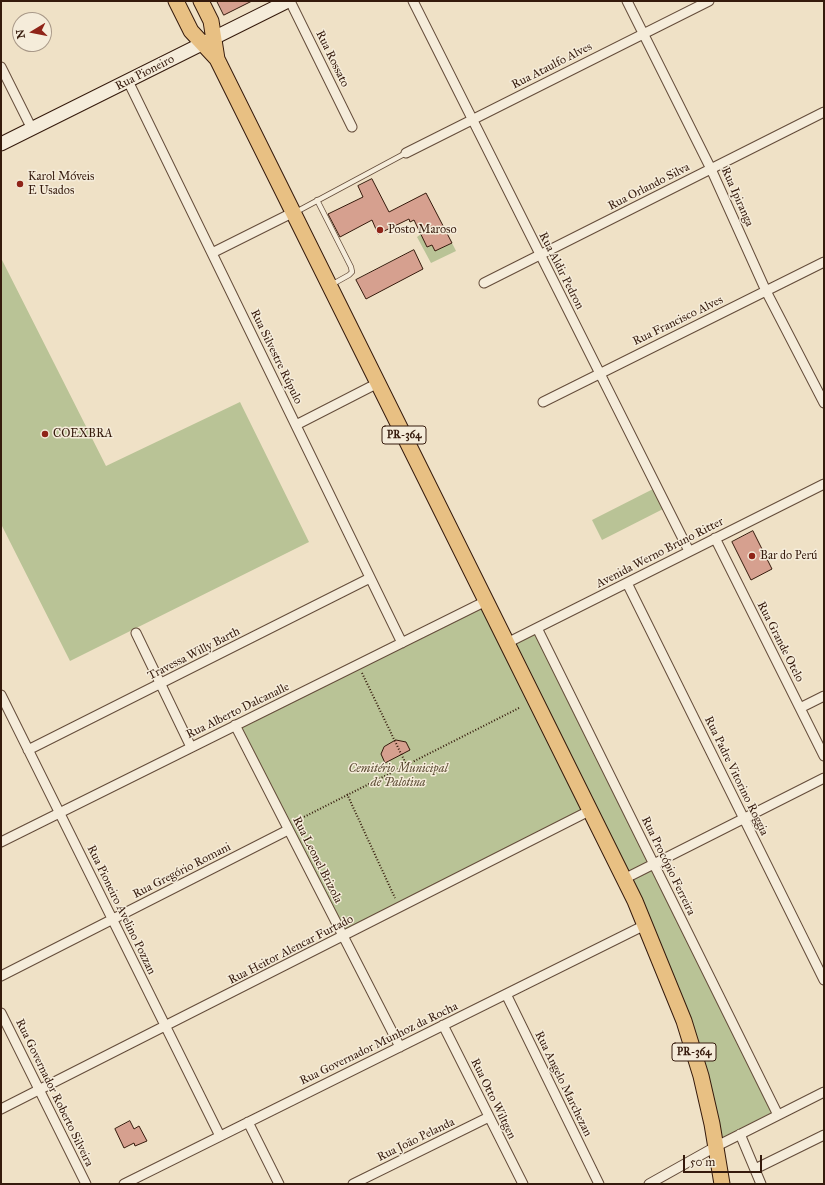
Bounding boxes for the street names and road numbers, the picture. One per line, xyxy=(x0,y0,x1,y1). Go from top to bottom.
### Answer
street label: Rua Rossato xyxy=(312,28,352,90)
street label: Rua Ataulfo Alves xyxy=(509,40,595,92)
street label: Rua Pioneiro xyxy=(113,52,177,94)
street label: Rua Orlando Silva xyxy=(606,160,692,214)
street label: Rua Ipiranga xyxy=(718,165,756,229)
street label: Rua Aldir Pedron xyxy=(535,230,587,312)
street label: Rua Francisco Alves xyxy=(630,293,726,349)
street label: Rua Silvestre Rúpulo xyxy=(247,307,305,407)
road number: PR-364 xyxy=(382,426,426,444)
street label: Avenida Werno Bruno Ritter xyxy=(594,515,726,591)
street label: Rua Grande Otelo xyxy=(753,599,807,685)
street label: Travessa Willy Barth xyxy=(145,624,243,684)
street label: Rua Alberto Dalcanalle xyxy=(184,680,292,742)
street label: Rua Padre Vitorino Roggia xyxy=(701,714,771,838)
street label: Rua Leonel Brizola xyxy=(289,814,345,906)
street label: Rua Procópio Ferreira xyxy=(638,814,698,918)
street label: Rua Gregório Romani xyxy=(131,840,233,902)
street label: Rua Pioneiro Avelino Pozzan xyxy=(83,843,159,977)
street label: Rua Heitor Alencar Furtado xyxy=(226,912,356,988)
street label: Rua Governador Munhoz da Rocha xyxy=(298,999,460,1089)
street label: Rua Governador Roberto Silveira xyxy=(12,1017,96,1169)
street label: Rua Angelo Marchezan xyxy=(531,1029,595,1139)
road number: PR-364 xyxy=(672,1043,716,1061)
street label: Rua Otto Wiltgen xyxy=(467,1056,519,1142)
street label: Rua João Pelanda xyxy=(375,1115,457,1165)

